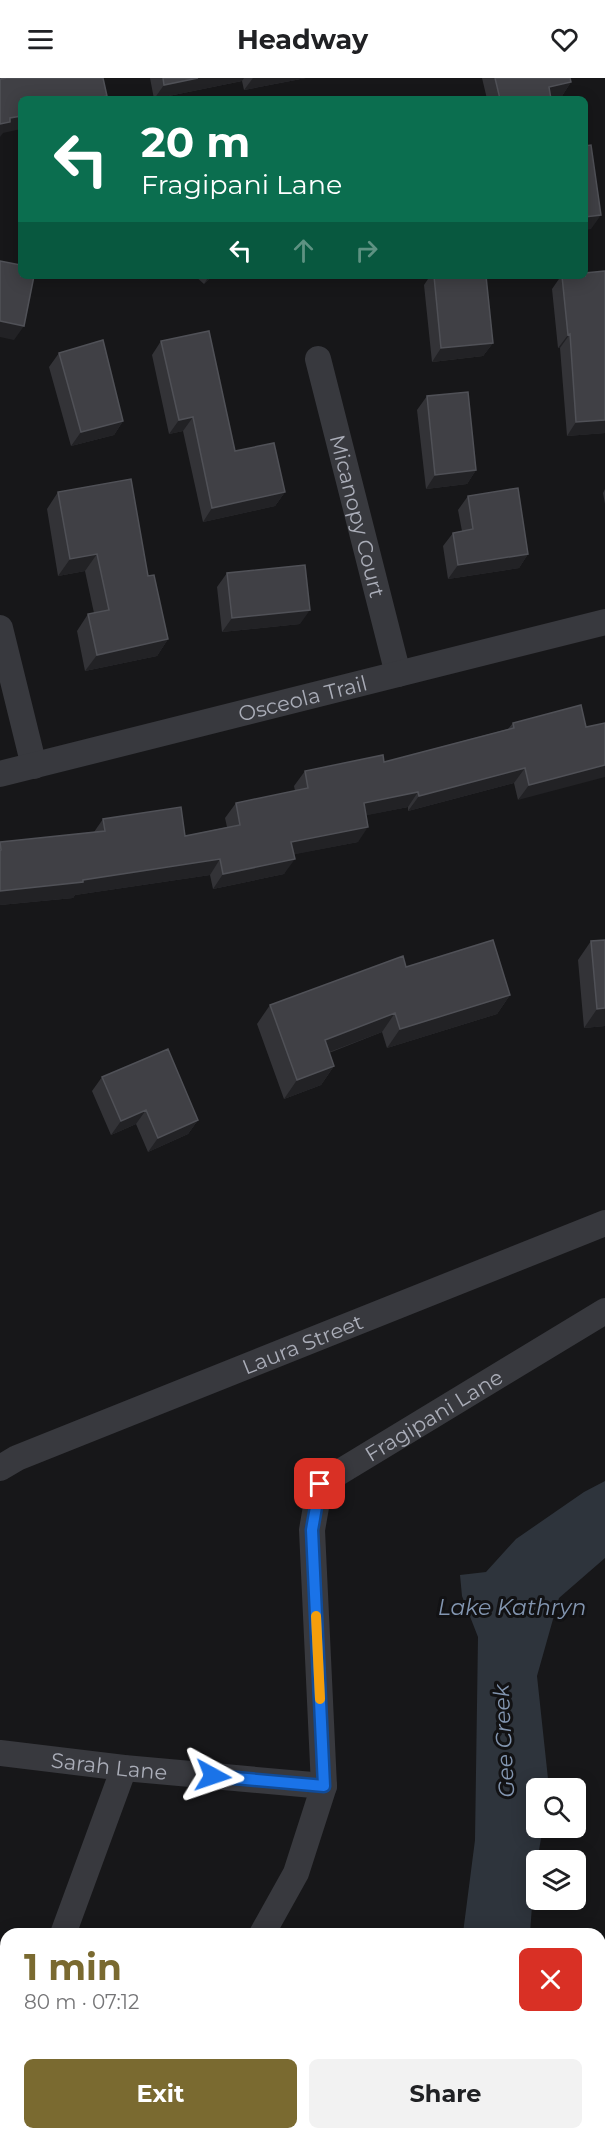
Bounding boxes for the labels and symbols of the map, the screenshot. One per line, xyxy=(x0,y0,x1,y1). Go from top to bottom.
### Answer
street label: Micanopy Court xyxy=(325,432,391,600)
street label: Osceola Trail xyxy=(236,670,370,726)
street label: Laura Street xyxy=(238,1309,366,1379)
street label: Fragipani Lane xyxy=(360,1364,507,1466)
pin xyxy=(294,1458,345,1509)
water label: Lake Kathryn xyxy=(438,1594,586,1621)
water label: Gee Creek xyxy=(488,1683,520,1798)
position arrow xyxy=(181,1744,245,1808)
street label: Sarah Lane xyxy=(50,1747,168,1784)

